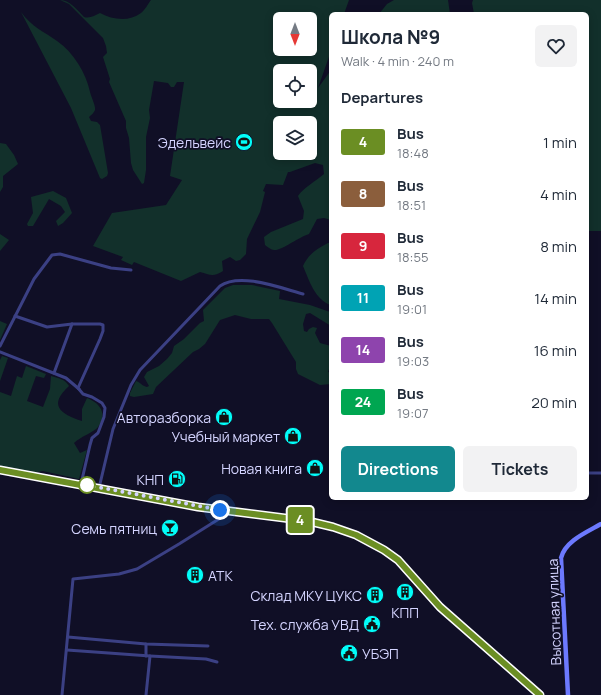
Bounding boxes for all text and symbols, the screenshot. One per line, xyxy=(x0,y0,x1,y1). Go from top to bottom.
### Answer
north arrow xyxy=(273,12,317,56)
map controls xyxy=(273,12,317,160)
text: Школа №9 xyxy=(341,24,440,50)
button: heart xyxy=(535,25,577,67)
text: Walk · 4 min · 240 m xyxy=(341,52,454,70)
button: locate xyxy=(273,64,317,108)
text: Departures xyxy=(341,87,423,108)
button: layers xyxy=(273,116,317,160)
text: Bus xyxy=(397,123,424,144)
sports icon: Эдельвейс xyxy=(234,132,254,152)
text: 4 xyxy=(359,132,367,151)
text: 1 min xyxy=(543,132,577,153)
place label: Эдельвейс xyxy=(158,133,231,152)
text: 18:48 xyxy=(397,144,429,162)
text: Bus xyxy=(397,175,424,196)
text: 8 xyxy=(359,184,367,203)
text: 4 min xyxy=(540,184,577,205)
text: 18:51 xyxy=(397,196,426,214)
text: Bus xyxy=(397,227,424,248)
text: 9 xyxy=(359,236,367,255)
text: 8 min xyxy=(540,236,577,257)
text: 18:55 xyxy=(397,248,429,266)
text: Bus xyxy=(397,279,424,300)
text: 11 xyxy=(357,288,369,307)
text: 14 min xyxy=(534,288,577,309)
text: 19:01 xyxy=(397,300,427,318)
text: Bus xyxy=(397,331,424,352)
text: 14 xyxy=(356,340,370,359)
text: 16 min xyxy=(534,340,577,361)
text: 19:03 xyxy=(397,352,429,370)
text: Bus xyxy=(397,383,424,404)
text: 24 xyxy=(355,392,371,411)
text: 20 min xyxy=(531,392,577,413)
text: 19:07 xyxy=(397,404,428,422)
shop icon: Авторазборка xyxy=(214,407,234,427)
place label: Авторазборка xyxy=(117,408,211,427)
shop icon: Учебный маркет xyxy=(283,426,303,446)
place label: Учебный маркет xyxy=(172,427,280,446)
button: Directions xyxy=(341,446,455,492)
button: Tickets xyxy=(463,446,577,492)
shop icon: Новая книга xyxy=(305,458,325,478)
place label: Новая книга xyxy=(221,459,302,478)
fuel station icon: КНП xyxy=(167,469,187,489)
place label: КНП xyxy=(136,470,164,489)
unlabelled marker xyxy=(78,476,96,494)
your location xyxy=(210,500,230,520)
line badge: 4 xyxy=(287,507,313,533)
text: 4 xyxy=(296,510,304,529)
bar icon: Семь пятниц xyxy=(160,518,180,538)
place label: Семь пятниц xyxy=(71,519,157,538)
street label: Высотная улица xyxy=(543,558,565,666)
building icon: АТК xyxy=(185,565,205,585)
place label: АТК xyxy=(208,566,233,585)
building icon: КПП xyxy=(395,582,415,602)
building icon: Склад МКУ ЦУКС xyxy=(365,585,385,605)
place label: Склад МКУ ЦУКС xyxy=(251,586,362,605)
place label: КПП xyxy=(391,603,419,622)
public building icon: Тех. служба УВД xyxy=(362,614,382,634)
place label: Тех. служба УВД xyxy=(251,615,359,634)
public building icon: УБЭП xyxy=(339,643,359,663)
place label: УБЭП xyxy=(362,644,399,663)

